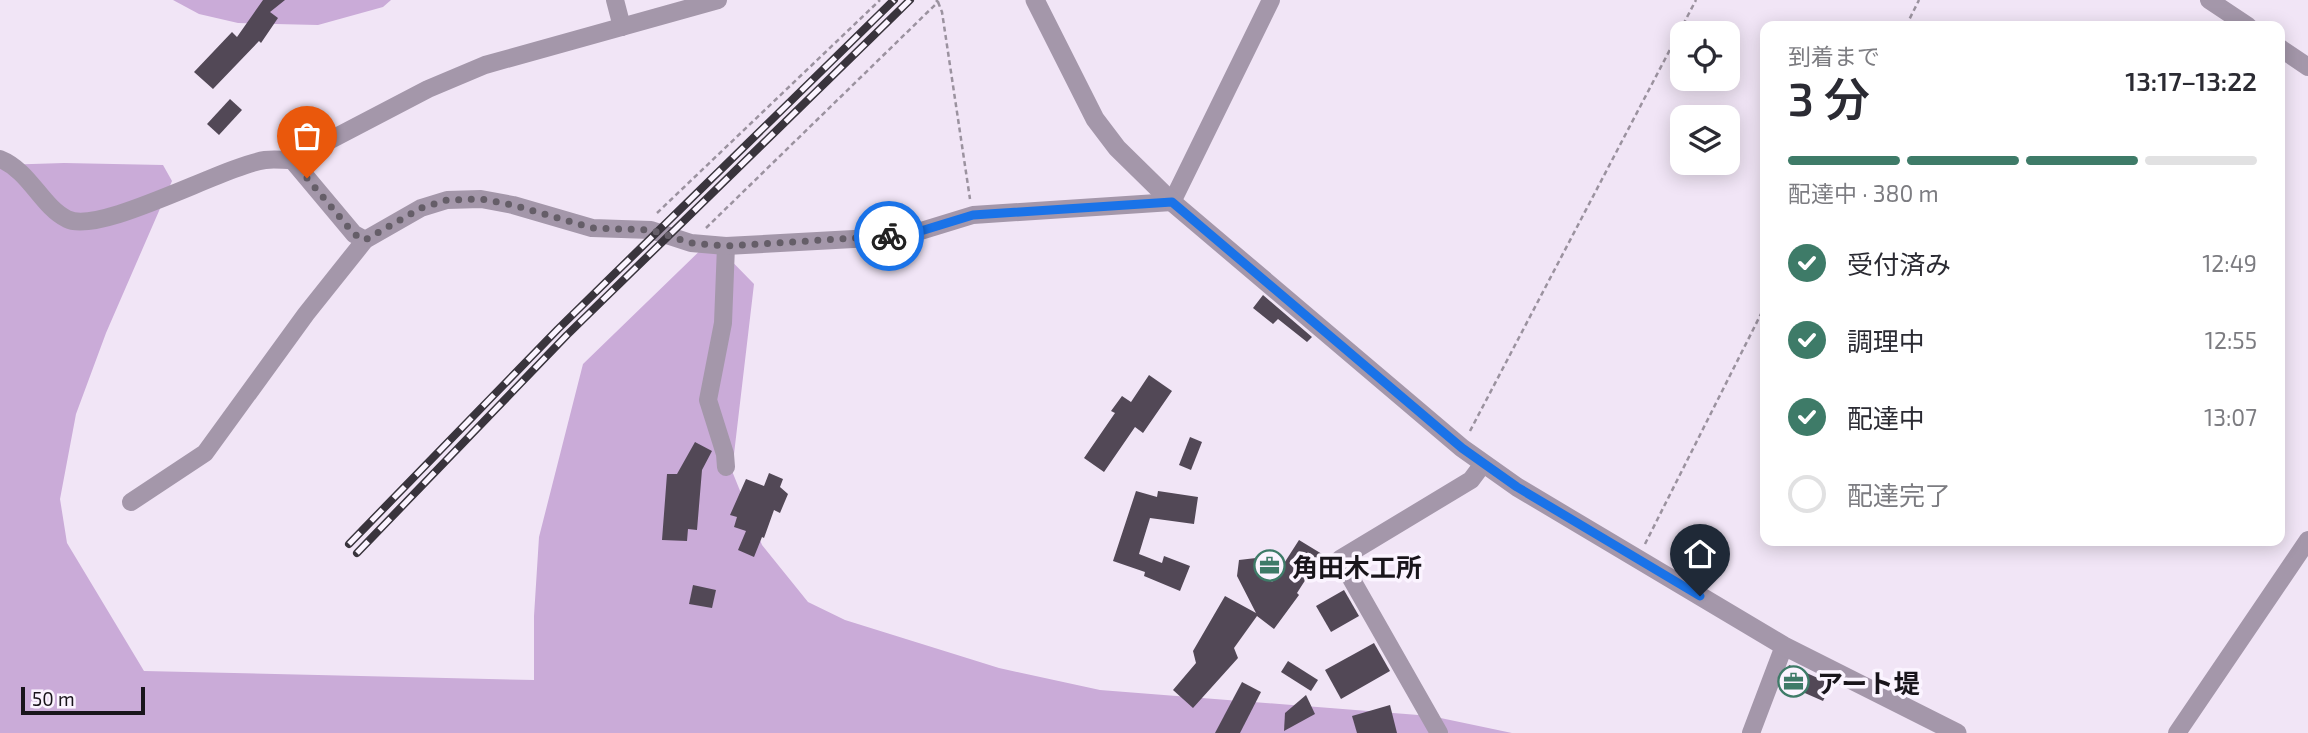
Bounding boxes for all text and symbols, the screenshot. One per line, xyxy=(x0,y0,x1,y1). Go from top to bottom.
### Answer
map controls xyxy=(1670,21,1740,175)
button: locate xyxy=(1670,21,1740,91)
text: 到着まで xyxy=(1788,42,1880,70)
text: 13:17–13:22 xyxy=(2125,65,2257,96)
text: 3 分 xyxy=(1788,70,1870,125)
button: layers xyxy=(1670,105,1740,175)
pin xyxy=(277,106,337,178)
icon: bag xyxy=(288,117,326,155)
text: 配達中 · 380 m xyxy=(1788,179,1939,207)
courier xyxy=(854,201,924,271)
icon: bike xyxy=(870,217,908,255)
icon: check xyxy=(1788,244,1826,282)
text: 受付済み xyxy=(1847,248,1951,279)
text: 12:49 xyxy=(2202,249,2257,277)
icon: check xyxy=(1788,321,1826,359)
text: 調理中 xyxy=(1847,325,1925,356)
text: 12:55 xyxy=(2205,326,2257,354)
icon: check xyxy=(1788,398,1826,436)
text: 配達中 xyxy=(1847,402,1925,433)
text: 13:07 xyxy=(2204,403,2257,431)
text: 配達完了 xyxy=(1847,479,1951,510)
pin xyxy=(1670,524,1730,596)
icon: home xyxy=(1681,535,1719,573)
office icon: 角田木工所 xyxy=(1252,549,1286,583)
place label: 角田木工所 xyxy=(1292,551,1422,582)
office icon: アート堤 xyxy=(1777,665,1811,699)
place label: アート堤 xyxy=(1817,667,1919,698)
scale bar xyxy=(21,684,145,716)
text: 50 m xyxy=(32,687,75,710)

